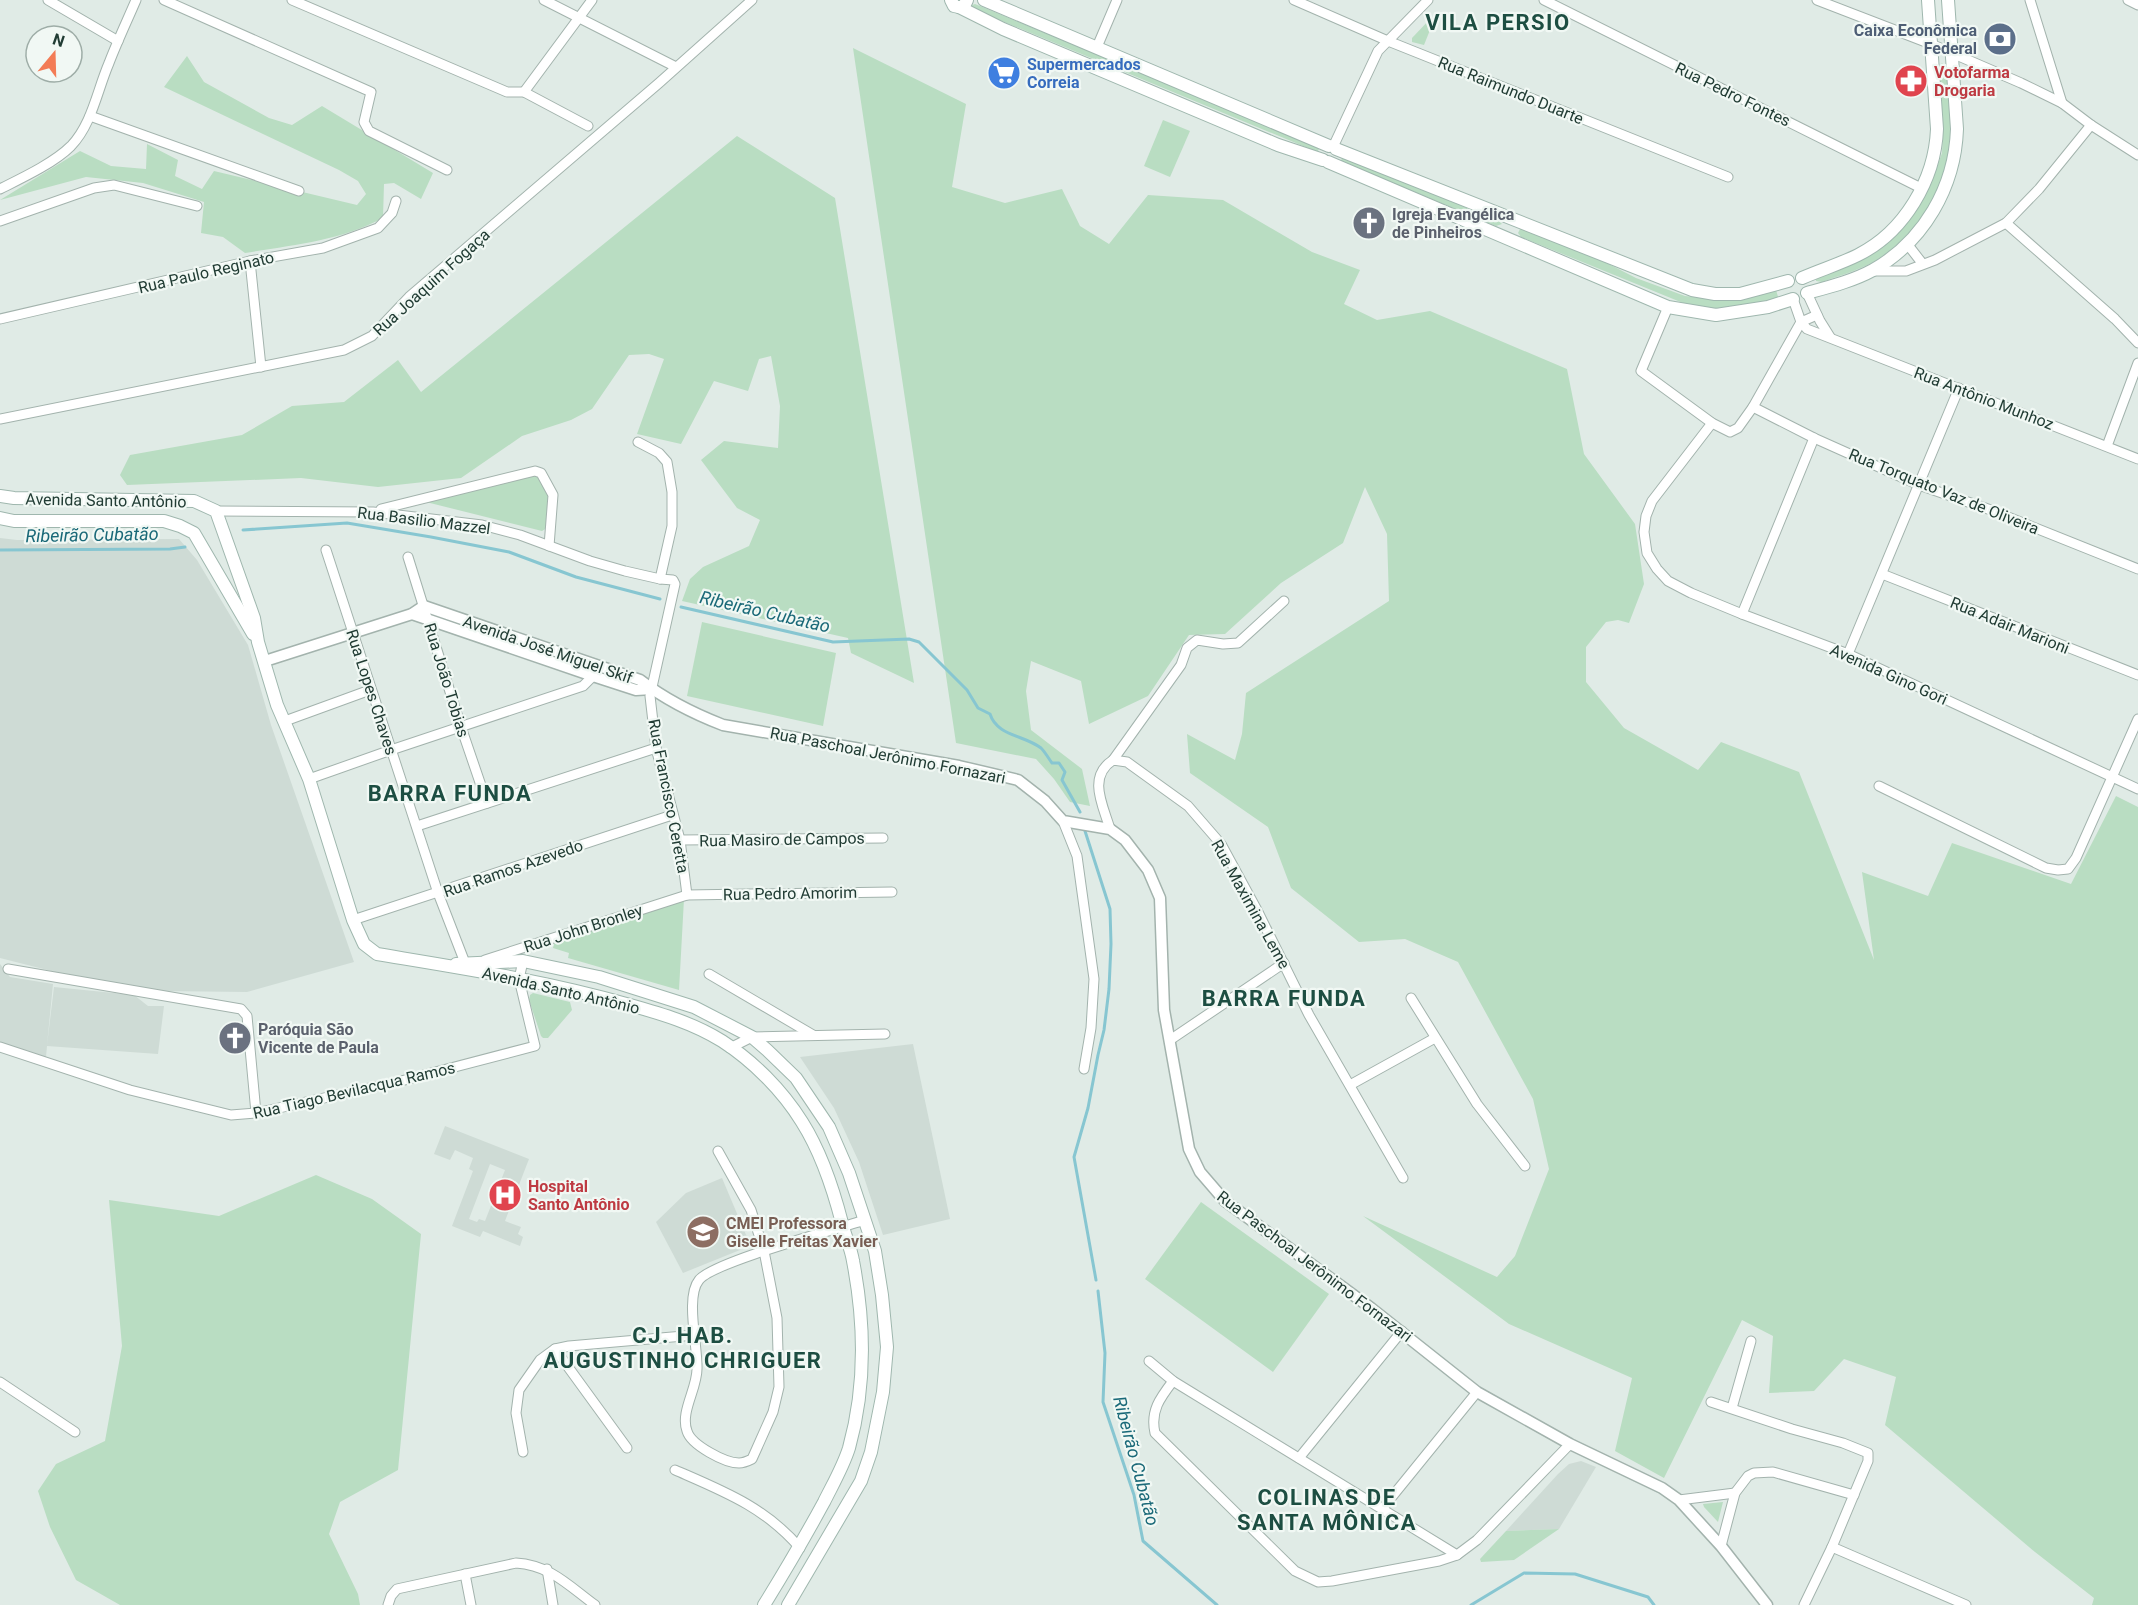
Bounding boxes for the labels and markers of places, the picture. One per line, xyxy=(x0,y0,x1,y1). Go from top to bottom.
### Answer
place label: Caixa Econômica Federal xyxy=(1854,21,1977,58)
bank icon: Caixa Econômica Federal xyxy=(1982,21,2018,57)
supermarket icon: Supermercados Correia xyxy=(986,55,1022,91)
place label: Supermercados Correia xyxy=(1027,55,1141,92)
pharmacy icon: Votofarma Drogaria xyxy=(1893,63,1929,99)
place label: Votofarma Drogaria xyxy=(1934,63,2010,100)
church icon: Igreja Evangélica de Pinheiros xyxy=(1351,205,1387,241)
place label: Igreja Evangélica de Pinheiros xyxy=(1392,205,1515,242)
church icon: Paróquia São Vicente de Paula xyxy=(217,1020,253,1056)
place label: Paróquia São Vicente de Paula xyxy=(258,1020,379,1057)
hospital icon: Hospital Santo Antônio xyxy=(487,1177,523,1213)
place label: Hospital Santo Antônio xyxy=(528,1177,630,1214)
school or university icon: CMEI Professora Giselle Freitas Xavier xyxy=(685,1214,721,1250)
place label: CMEI Professora Giselle Freitas Xavier xyxy=(726,1214,878,1251)

